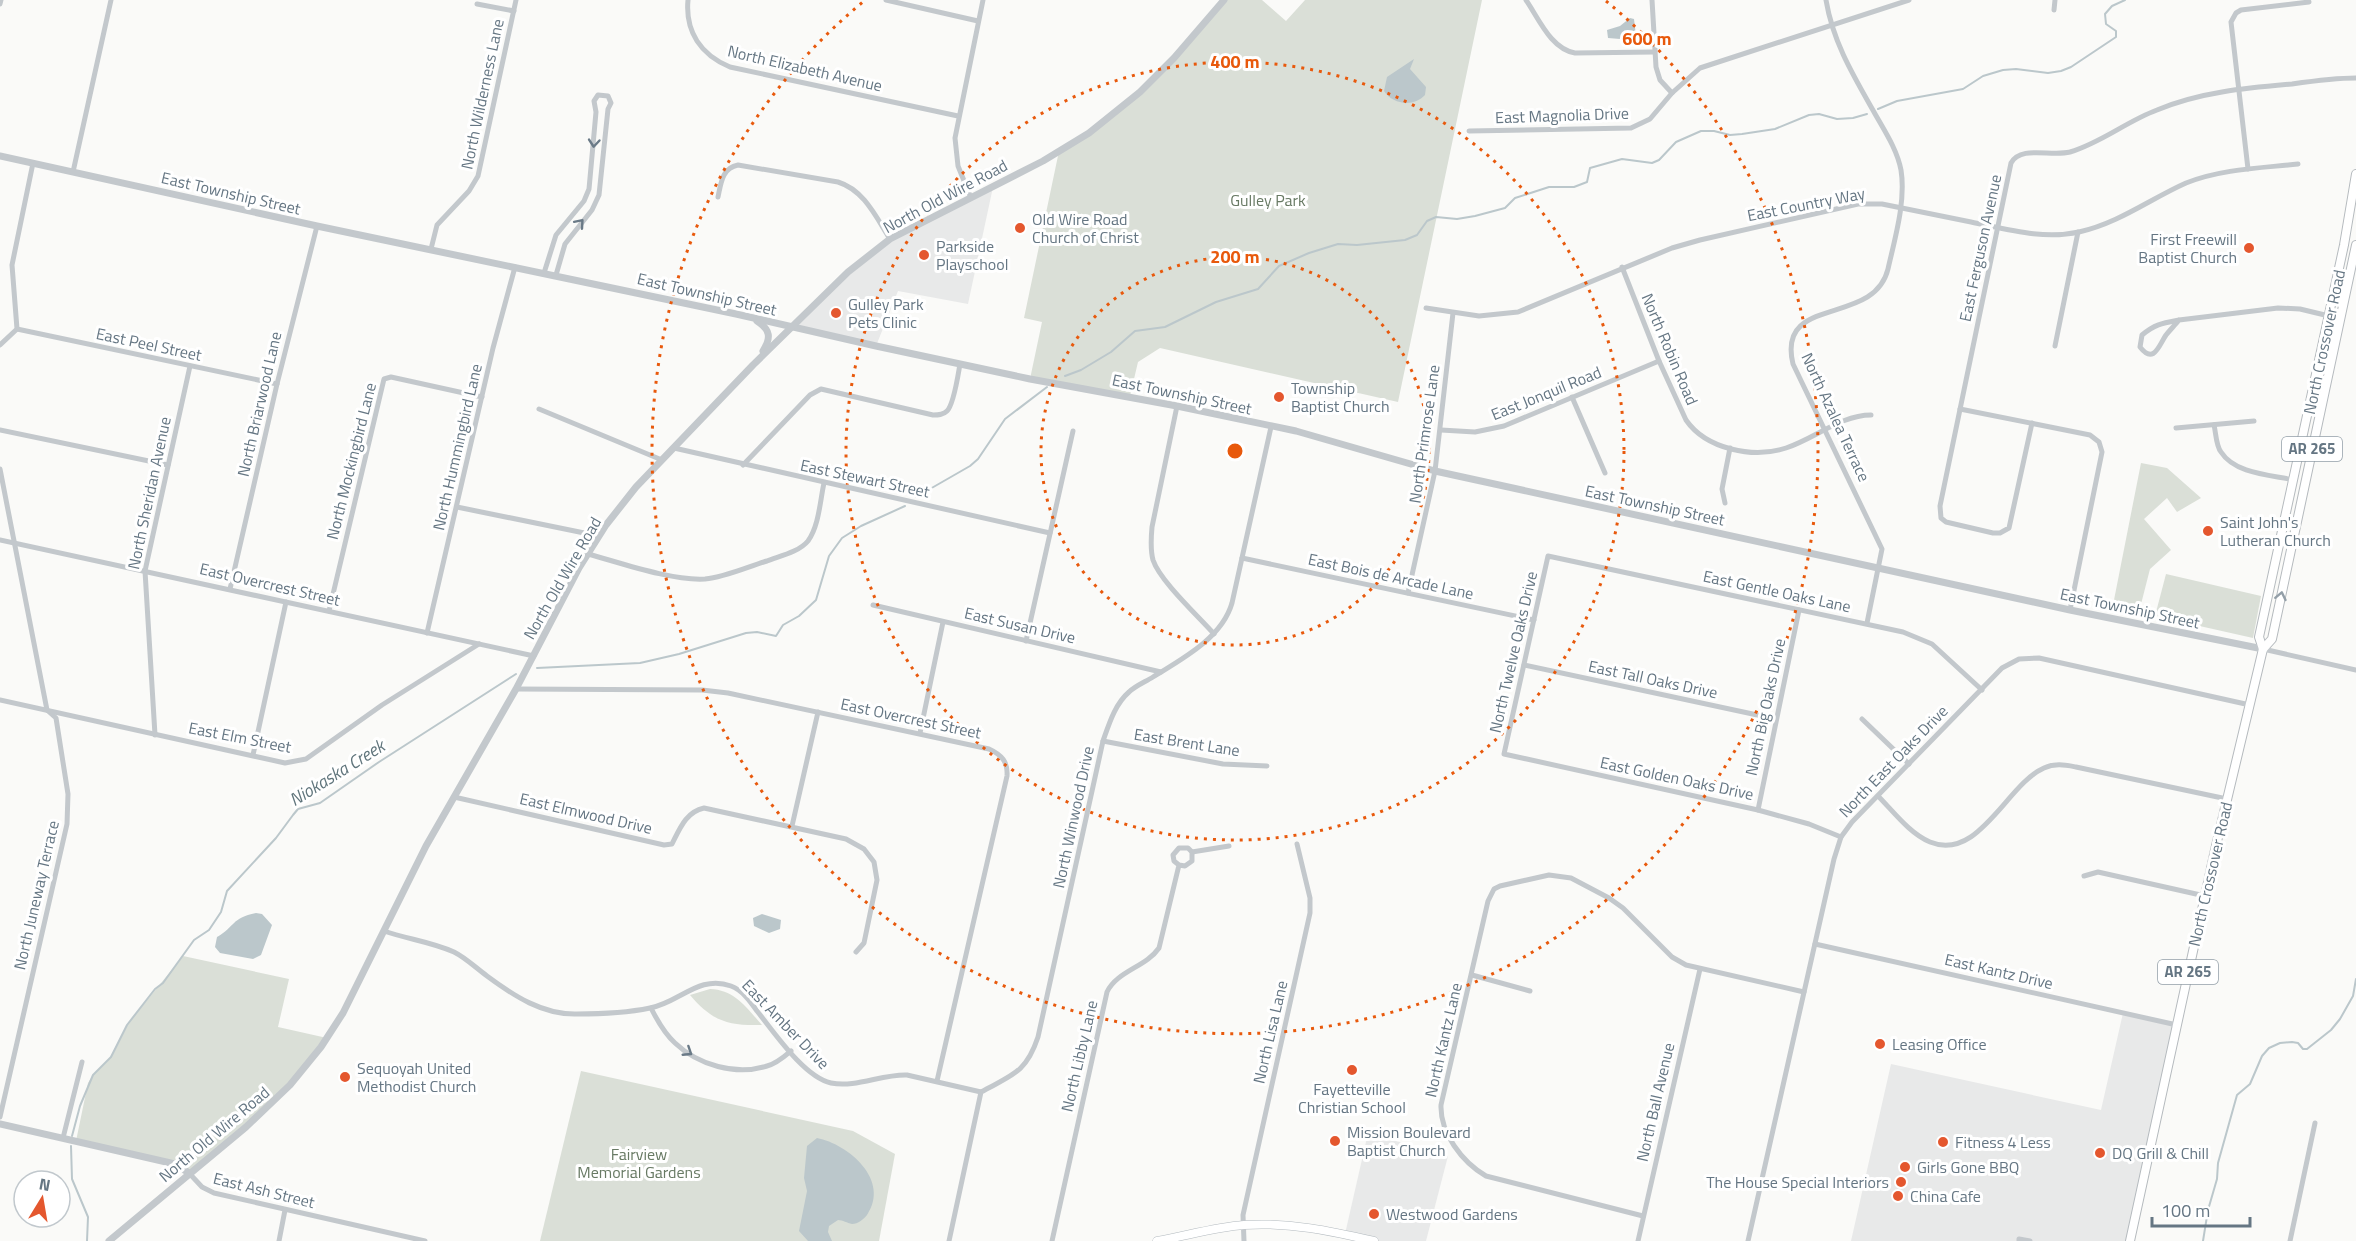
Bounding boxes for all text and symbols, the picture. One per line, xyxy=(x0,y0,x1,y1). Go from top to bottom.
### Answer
street label: North Wilderness Lane xyxy=(454,17,510,171)
text: 600 m xyxy=(1622,25,1672,52)
street label: North Elizabeth Avenue xyxy=(725,39,885,97)
text: 400 m xyxy=(1210,48,1260,75)
street label: East Magnolia Drive xyxy=(1495,101,1629,129)
one-way arrow xyxy=(588,138,601,147)
street label: North Old Wire Road xyxy=(878,153,1012,239)
street label: East Township Street xyxy=(159,165,303,221)
street label: East Ferguson Avenue xyxy=(1953,172,2007,324)
street label: East Country Way xyxy=(1745,181,1867,227)
park label: Gulley Park xyxy=(1230,188,1306,212)
place label: Old Wire Road Church of Christ xyxy=(1032,207,1139,249)
one-way arrow xyxy=(573,219,584,230)
marker: Old Wire Road Church of Christ xyxy=(1013,221,1027,235)
place label: First Freewill Baptist Church xyxy=(2138,227,2237,269)
place label: Parkside Playschool xyxy=(936,234,1008,276)
marker: First Freewill Baptist Church xyxy=(2242,241,2256,255)
text: 200 m xyxy=(1210,243,1260,270)
marker: Parkside Playschool xyxy=(917,248,931,262)
street label: East Township Street xyxy=(635,266,779,322)
street label: North Crossover Road xyxy=(2297,267,2351,417)
street label: North Robin Road xyxy=(1636,289,1704,409)
place label: Gulley Park Pets Clinic xyxy=(848,292,924,334)
marker: Gulley Park Pets Clinic xyxy=(829,306,843,320)
street label: East Peel Street xyxy=(94,321,204,367)
street label: North Briarwood Lane xyxy=(231,329,287,479)
street label: North Azalea Terrace xyxy=(1796,349,1876,485)
street label: East Jonquil Road xyxy=(1487,360,1605,426)
street label: North Hummingbird Lane xyxy=(426,361,488,533)
street label: North Primrose Lane xyxy=(1402,363,1446,505)
street label: East Township Street xyxy=(1110,367,1254,421)
place label: Township Baptist Church xyxy=(1291,376,1390,418)
street label: North Mockingbird Lane xyxy=(320,380,382,542)
marker: Township Baptist Church xyxy=(1272,390,1286,404)
street label: North Sheridan Avenue xyxy=(121,414,177,572)
road number: AR 265 xyxy=(2282,437,2342,461)
centre of rings xyxy=(1225,441,1245,461)
street label: East Stewart Street xyxy=(798,453,932,504)
street label: East Township Street xyxy=(1583,478,1727,532)
place label: Saint John's Lutheran Church xyxy=(2220,510,2331,552)
street label: North Old Wire Road xyxy=(517,512,607,644)
marker: Saint John's Lutheran Church xyxy=(2201,524,2215,538)
street label: East Bois de Arcade Lane xyxy=(1306,547,1476,605)
street label: East Overcrest Street xyxy=(198,556,343,612)
street label: East Gentle Oaks Lane xyxy=(1701,564,1853,618)
street label: North Twelve Oaks Drive xyxy=(1483,569,1543,735)
street label: East Township Street xyxy=(2058,581,2202,635)
one-way arrow xyxy=(2274,591,2287,601)
street label: East Susan Drive xyxy=(962,601,1078,649)
street label: North Big Oaks Drive xyxy=(1739,636,1791,778)
street label: East Tall Oaks Drive xyxy=(1586,654,1720,704)
street label: East Overcrest Street xyxy=(838,691,984,745)
street label: North East Oaks Drive xyxy=(1833,699,1953,823)
street label: East Elm Street xyxy=(187,715,294,759)
street label: East Brent Lane xyxy=(1132,722,1242,762)
water label: Niokaska Creek xyxy=(284,731,392,813)
street label: North Winwood Drive xyxy=(1046,744,1100,890)
street label: East Golden Oaks Drive xyxy=(1598,750,1756,806)
street label: East Elmwood Drive xyxy=(517,786,655,840)
street label: North Crossover Road xyxy=(2182,799,2238,949)
street label: North Juneway Terrace xyxy=(7,818,65,972)
street label: East Kantz Drive xyxy=(1942,947,2056,995)
road number: AR 265 xyxy=(2158,960,2218,984)
street label: East Amber Drive xyxy=(737,974,835,1074)
street label: North Lisa Lane xyxy=(1247,978,1293,1086)
street label: North Kantz Lane xyxy=(1418,980,1468,1100)
street label: North Libby Lane xyxy=(1054,998,1104,1114)
place label: Leasing Office xyxy=(1892,1032,1987,1056)
marker: Leasing Office xyxy=(1873,1037,1887,1051)
street label: North Ball Avenue xyxy=(1630,1040,1680,1164)
one-way arrow xyxy=(682,1045,692,1057)
place label: Sequoyah United Methodist Church xyxy=(357,1056,476,1098)
marker: Fayetteville Christian School xyxy=(1345,1063,1359,1077)
marker: Sequoyah United Methodist Church xyxy=(338,1070,352,1084)
place label: Fayetteville Christian School xyxy=(1298,1077,1406,1119)
street label: North Old Wire Road xyxy=(153,1080,275,1188)
place label: Mission Boulevard Baptist Church xyxy=(1347,1120,1471,1162)
place label: Fitness 4 Less xyxy=(1955,1130,2051,1154)
marker: Mission Boulevard Baptist Church xyxy=(1328,1134,1342,1148)
marker: Fitness 4 Less xyxy=(1936,1135,1950,1149)
place label: DQ Grill & Chill xyxy=(2112,1141,2209,1165)
park label: Fairview Memorial Gardens xyxy=(577,1142,701,1184)
marker: DQ Grill & Chill xyxy=(2093,1146,2107,1160)
place label: Girls Gone BBQ xyxy=(1917,1155,2019,1179)
marker: Girls Gone BBQ xyxy=(1898,1160,1912,1174)
street label: East Ash Street xyxy=(211,1166,318,1214)
north arrow xyxy=(12,1169,72,1229)
place label: The House Special Interiors xyxy=(1706,1170,1889,1194)
text: N xyxy=(37,1171,53,1197)
marker: The House Special Interiors xyxy=(1894,1175,1908,1189)
place label: China Cafe xyxy=(1910,1184,1981,1208)
marker: China Cafe xyxy=(1891,1189,1905,1203)
scale bar xyxy=(2152,1190,2250,1228)
text: 100 m xyxy=(2161,1197,2210,1224)
place label: Westwood Gardens xyxy=(1386,1202,1518,1226)
marker: Westwood Gardens xyxy=(1367,1207,1381,1221)

